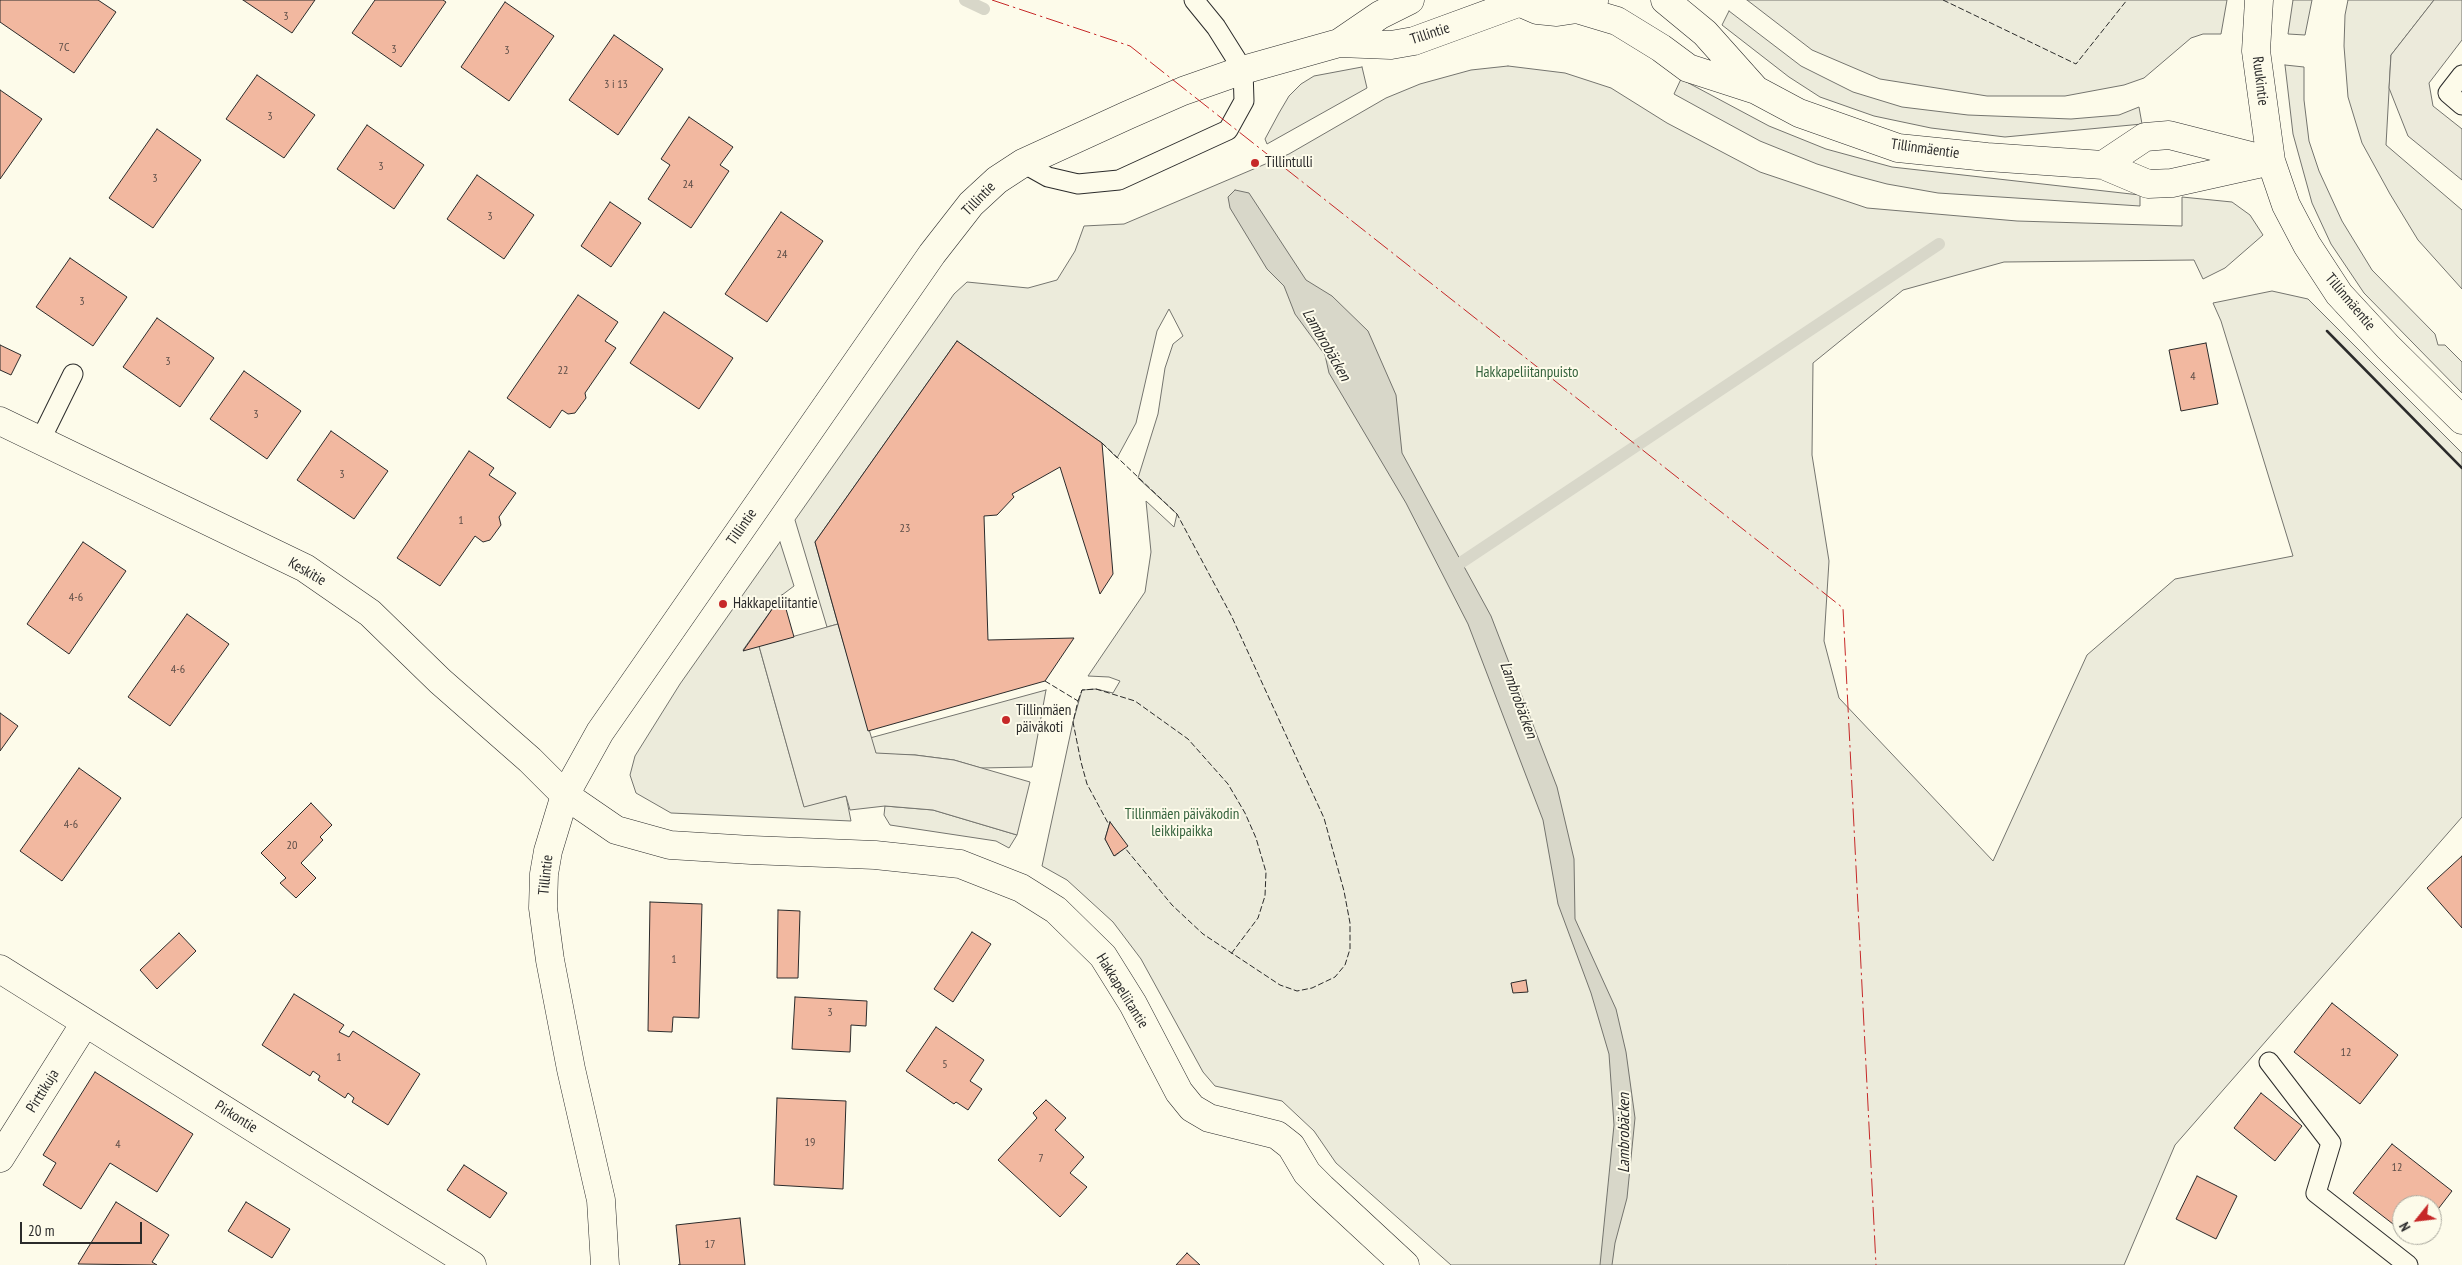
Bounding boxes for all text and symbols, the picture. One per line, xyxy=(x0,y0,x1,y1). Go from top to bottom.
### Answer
house number: 3 xyxy=(283,10,289,24)
street label: Tillintie xyxy=(1408,19,1452,49)
house number: 7C xyxy=(59,41,69,55)
house number: 3 xyxy=(391,43,397,57)
house number: 3 xyxy=(504,44,510,58)
street label: Ruukintie xyxy=(2248,55,2272,107)
house number: 3 i 13 xyxy=(604,78,628,92)
house number: 3 xyxy=(267,110,273,124)
street label: Tillinmäentie xyxy=(1890,135,1960,163)
place label: Tillintulli xyxy=(1265,154,1313,172)
marker: Tillintulli xyxy=(1249,157,1261,169)
house number: 3 xyxy=(378,160,384,174)
house number: 3 xyxy=(152,172,158,186)
house number: 24 xyxy=(683,178,693,192)
street label: Tillintie xyxy=(959,178,999,220)
house number: 3 xyxy=(487,210,493,224)
house number: 24 xyxy=(777,248,787,262)
street label: Tillinmäentie xyxy=(2321,270,2379,334)
house number: 3 xyxy=(79,295,85,309)
water label: Lambrobäcken xyxy=(1298,305,1354,385)
house number: 3 xyxy=(165,355,171,369)
house number: 22 xyxy=(558,364,568,378)
park label: Hakkapeliitanpuisto xyxy=(1476,364,1578,382)
house number: 4 xyxy=(2190,370,2196,384)
house number: 3 xyxy=(253,408,259,422)
house number: 3 xyxy=(339,468,345,482)
street label: Tillintie xyxy=(723,505,761,549)
house number: 1 xyxy=(458,514,464,528)
house number: 23 xyxy=(900,522,910,536)
street label: Keskitie xyxy=(285,554,329,590)
house number: 4-6 xyxy=(69,591,83,605)
place label: Hakkapeliitantie xyxy=(733,595,818,613)
marker: Hakkapeliitantie xyxy=(717,598,729,610)
water label: Lambrobäcken xyxy=(1495,659,1541,741)
house number: 4-6 xyxy=(171,663,185,677)
place label: Tillinmäen päiväkoti xyxy=(1016,702,1071,737)
marker: Tillinmäen päiväkoti xyxy=(1000,714,1012,726)
park label: Tillinmäen päiväkodin leikkipaikka xyxy=(1125,806,1239,841)
house number: 4-6 xyxy=(64,818,78,832)
house number: 20 xyxy=(287,839,297,853)
street label: Tillintie xyxy=(535,854,557,896)
street label: Hakkapeliitantie xyxy=(1092,950,1152,1032)
house number: 1 xyxy=(671,953,677,967)
house number: 3 xyxy=(827,1006,833,1020)
house number: 12 xyxy=(2341,1046,2351,1060)
house number: 1 xyxy=(336,1051,342,1065)
house number: 5 xyxy=(942,1058,948,1072)
street label: Pirttikuja xyxy=(23,1066,63,1116)
water label: Lambrobäcken xyxy=(1614,1093,1634,1173)
street label: Pirkontie xyxy=(212,1097,260,1137)
house number: 19 xyxy=(805,1136,815,1150)
house number: 4 xyxy=(115,1138,121,1152)
house number: 7 xyxy=(1038,1152,1044,1166)
house number: 12 xyxy=(2392,1161,2402,1175)
north arrow xyxy=(2392,1195,2442,1245)
scale bar xyxy=(22,1212,145,1244)
text: N xyxy=(2395,1219,2414,1234)
text: 20 m xyxy=(28,1221,54,1240)
house number: 17 xyxy=(705,1238,715,1252)

